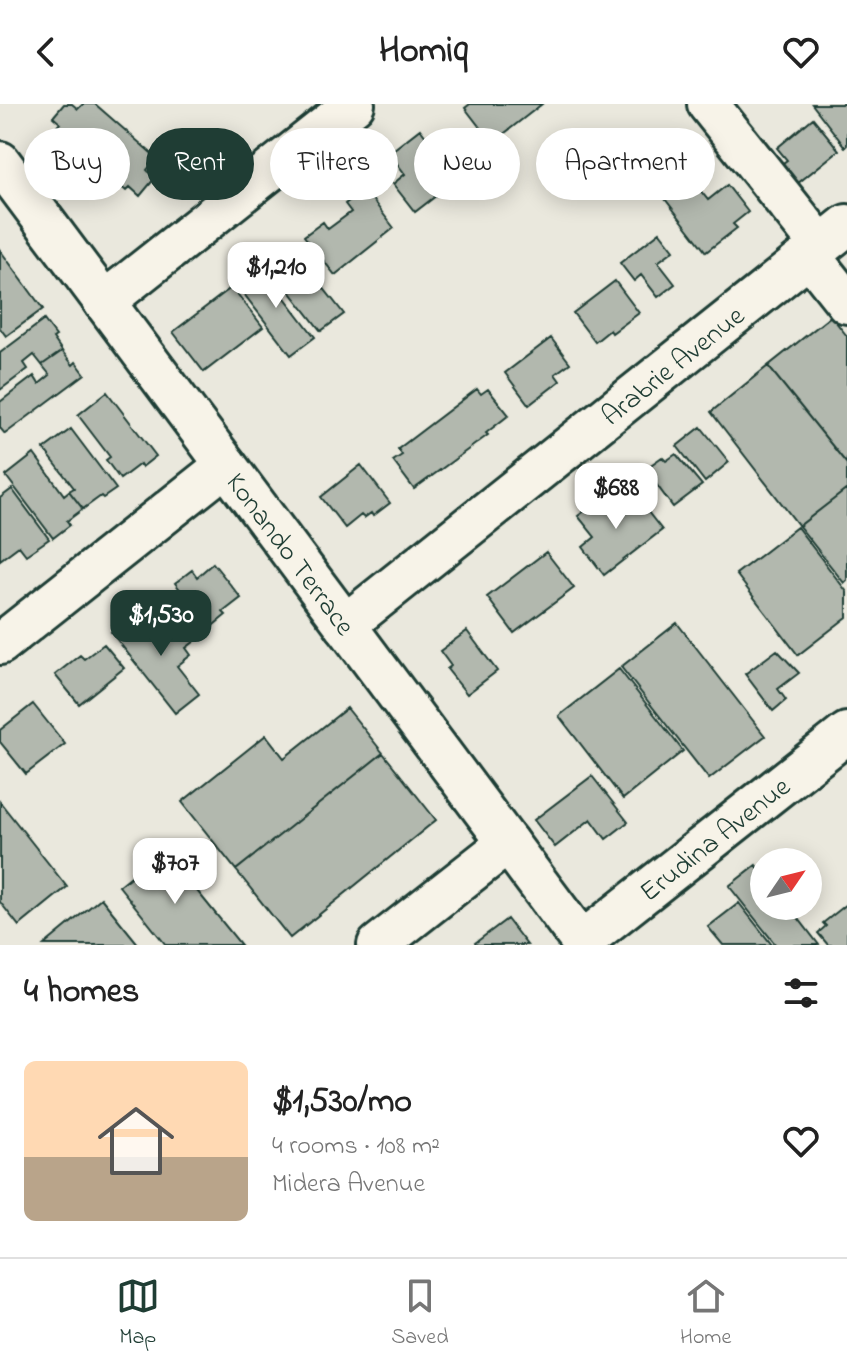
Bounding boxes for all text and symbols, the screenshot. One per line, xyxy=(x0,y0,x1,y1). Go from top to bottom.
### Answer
text: Homiq xyxy=(379,26,468,79)
icon: back xyxy=(24,30,68,74)
icon: heart xyxy=(779,30,823,74)
chip: Buy xyxy=(24,128,130,200)
chip: Rent xyxy=(146,128,254,200)
chip: Filters xyxy=(270,128,398,200)
chip: New xyxy=(414,128,520,200)
chip: Apartment xyxy=(536,128,715,200)
pin: $1,210 xyxy=(211,242,341,310)
text: $1,210 xyxy=(246,249,306,287)
street label: Arabrie Avenue xyxy=(594,297,755,437)
pin: $688 xyxy=(569,463,663,531)
street label: Konando Terrace xyxy=(214,465,364,646)
text: $688 xyxy=(593,470,639,508)
pin: $1,530 xyxy=(96,590,226,658)
text: $1,530 xyxy=(128,597,194,635)
street label: Erudina Avenue xyxy=(632,768,801,913)
pin: $707 xyxy=(128,838,222,906)
text: $707 xyxy=(151,845,199,883)
north arrow xyxy=(750,848,822,920)
map controls xyxy=(750,848,822,920)
text: 4 homes xyxy=(24,968,139,1018)
icon: filters xyxy=(779,971,823,1015)
text: $1,530/mo xyxy=(272,1078,412,1128)
icon: home xyxy=(88,1093,184,1189)
icon: heart xyxy=(779,1119,823,1163)
text: 4 rooms · 108 m² xyxy=(272,1128,440,1166)
text: Midera Avenue xyxy=(272,1166,425,1204)
tab: Map xyxy=(116,1274,160,1354)
tab: Saved xyxy=(391,1274,449,1354)
tab: Home xyxy=(680,1274,731,1354)

